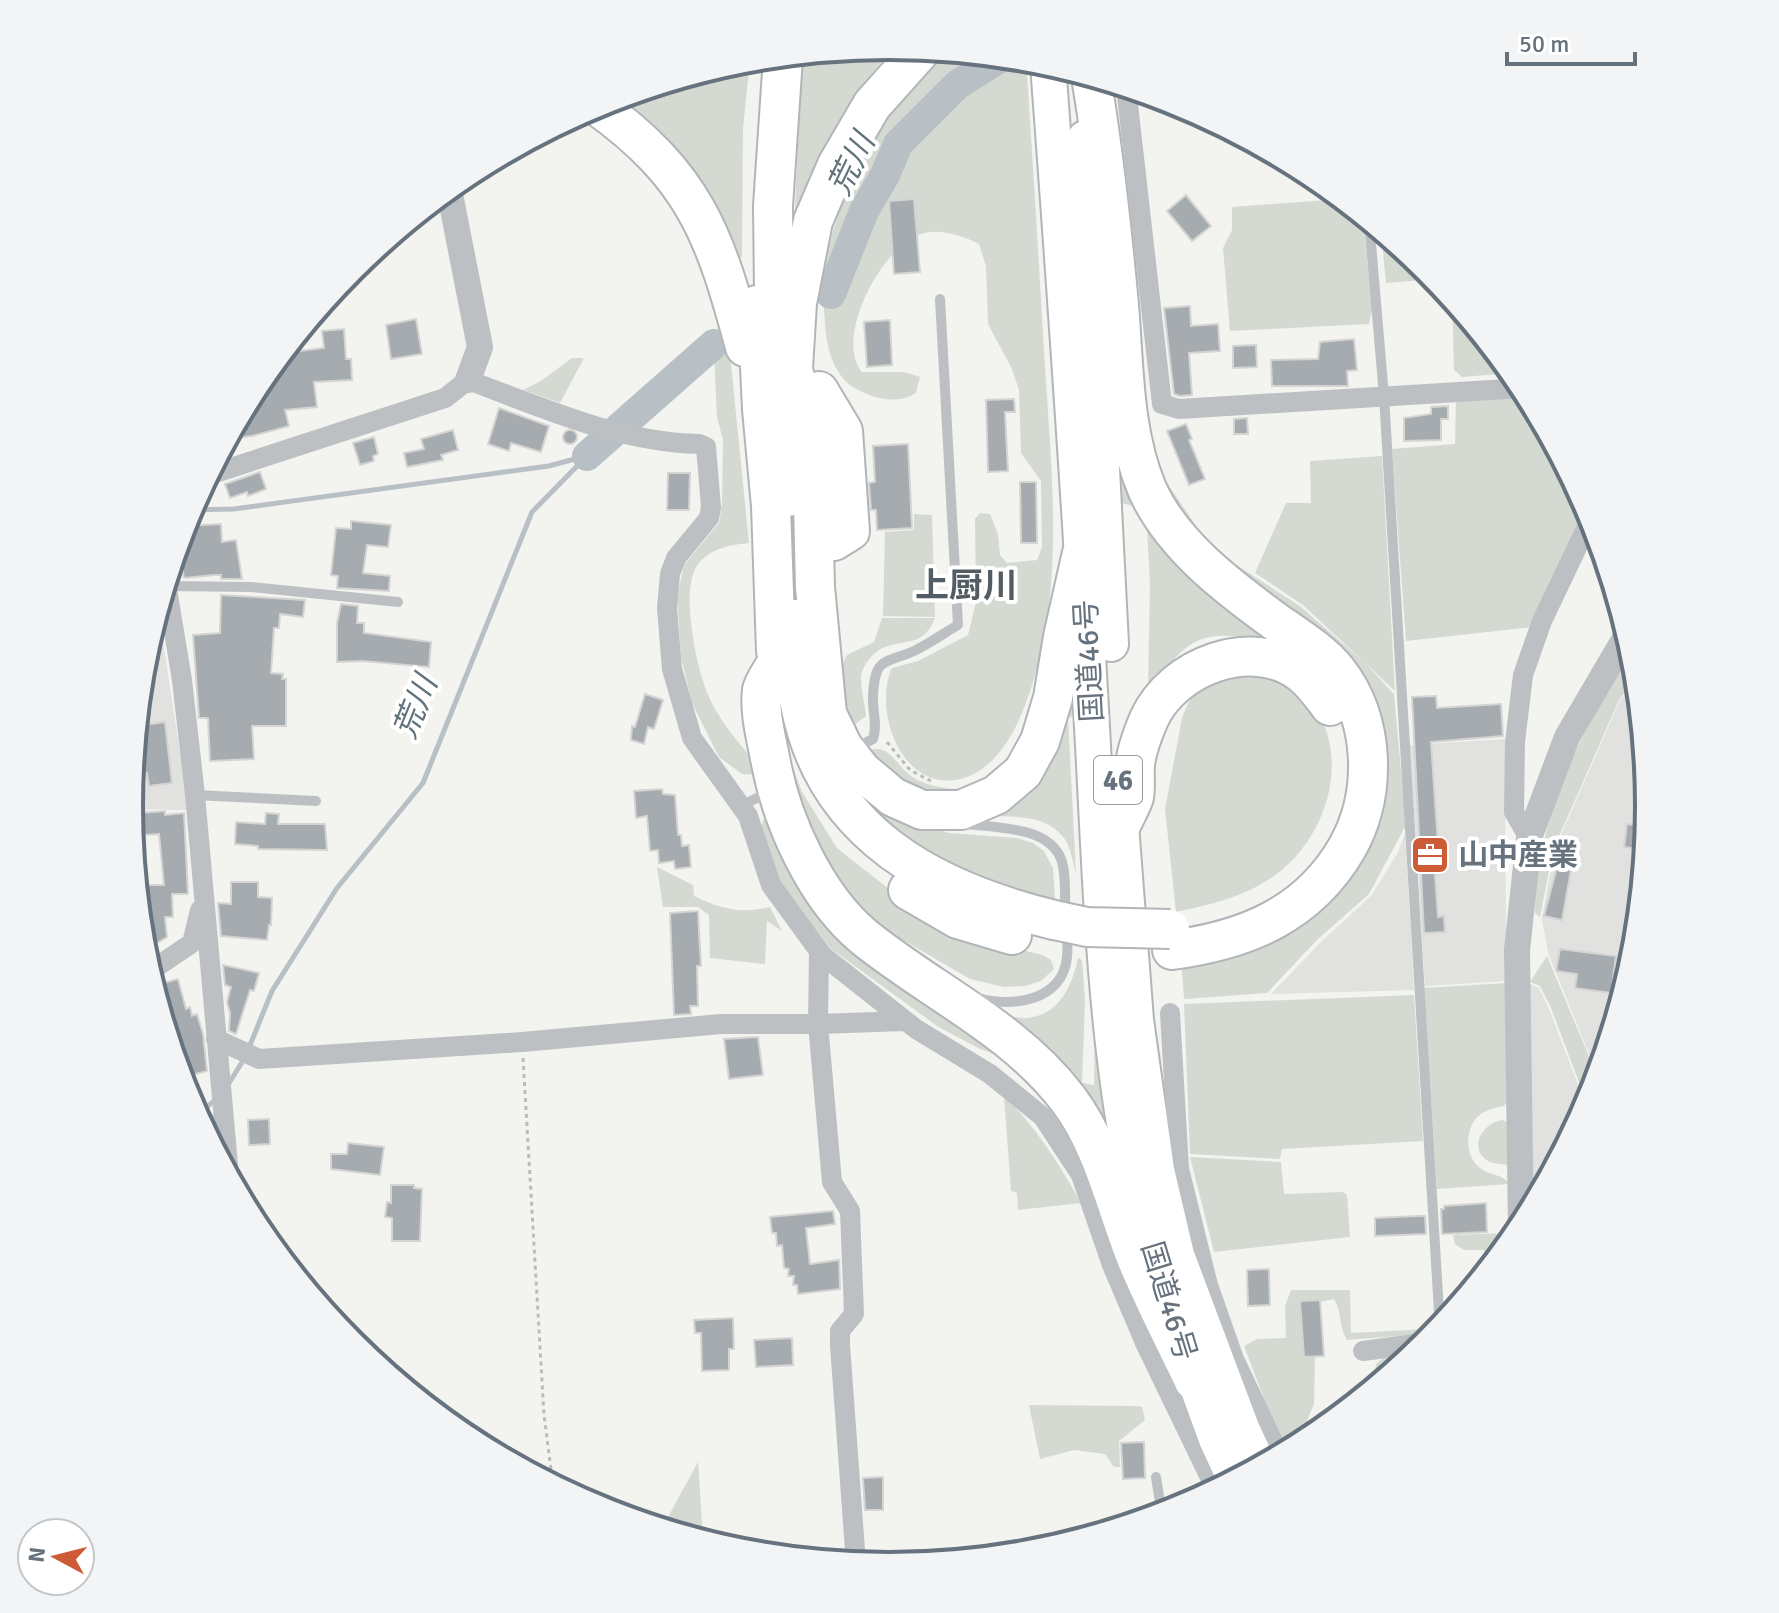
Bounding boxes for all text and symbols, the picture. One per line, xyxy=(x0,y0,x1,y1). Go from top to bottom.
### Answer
scale bar xyxy=(1507,16,1635,66)
text: 50 m xyxy=(1519,29,1569,59)
water label: 荒川 xyxy=(820,124,884,202)
district label: 上厨川 xyxy=(915,565,1017,607)
street label: 国道46号 xyxy=(1068,599,1111,723)
water label: 荒川 xyxy=(385,667,447,744)
road number: 46 xyxy=(1094,756,1142,804)
office icon: 山中産業 xyxy=(1409,834,1451,876)
place label: 山中産業 xyxy=(1458,837,1578,874)
street label: 国道46号 xyxy=(1133,1237,1204,1365)
north arrow xyxy=(16,1517,96,1597)
text: N xyxy=(22,1545,51,1564)

